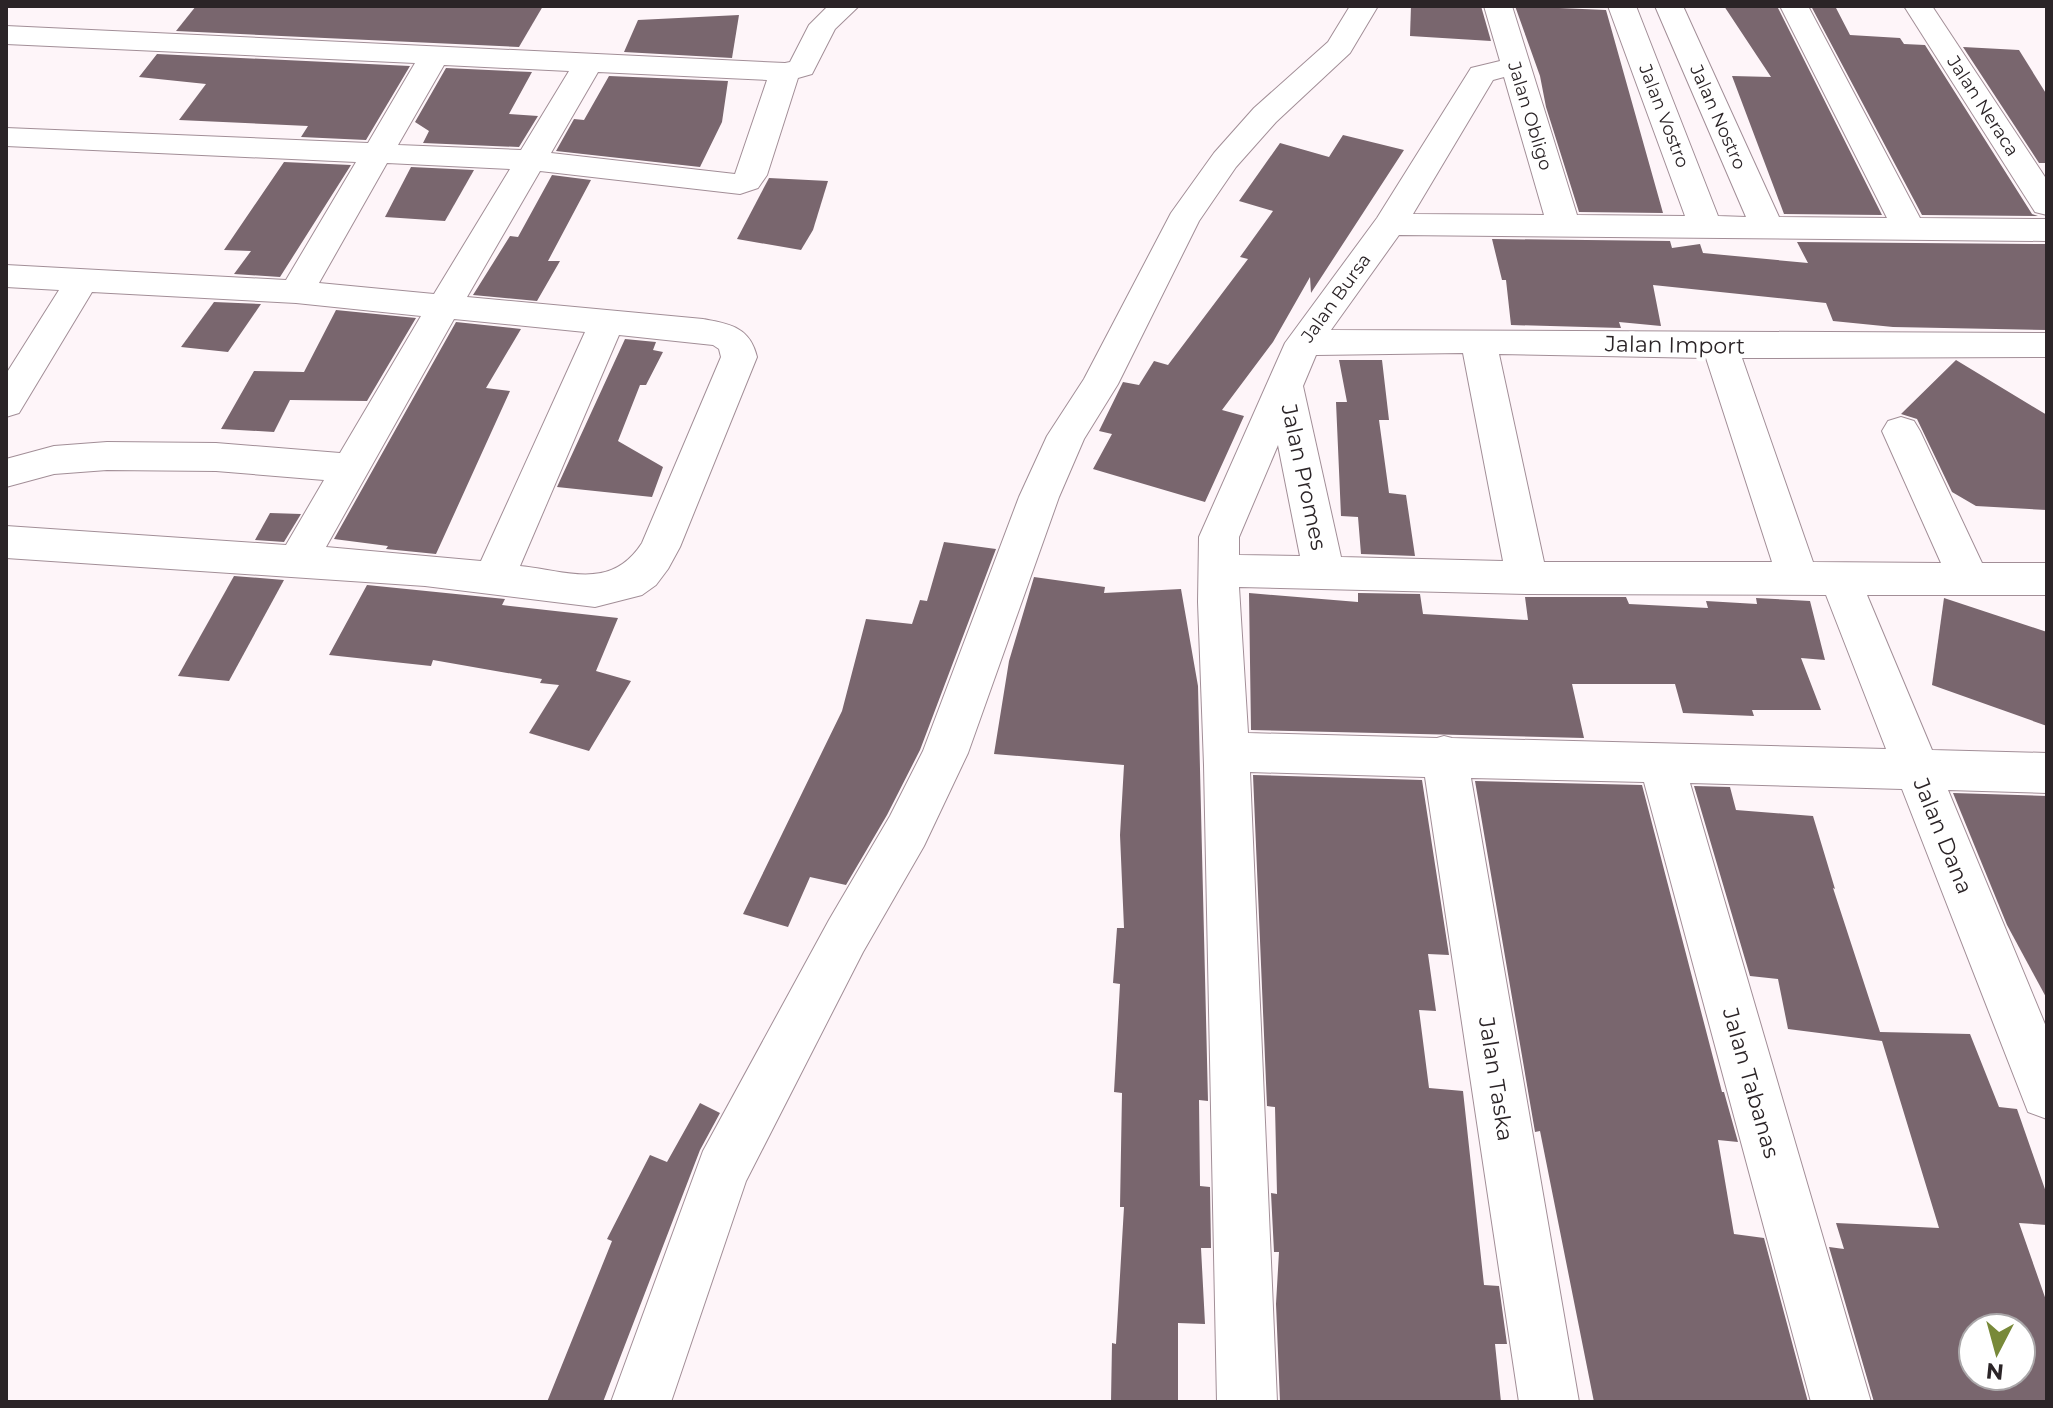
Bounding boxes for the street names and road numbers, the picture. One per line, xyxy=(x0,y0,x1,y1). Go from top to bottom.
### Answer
street label: Jalan Neraca xyxy=(1942,51,2024,160)
street label: Jalan Obligo xyxy=(1503,58,1557,173)
street label: Jalan Vostro xyxy=(1634,60,1694,171)
street label: Jalan Nostro xyxy=(1685,60,1751,173)
street label: Jalan Bursa xyxy=(1296,249,1376,347)
street label: Jalan Import xyxy=(1604,330,1745,360)
street label: Jalan Promes xyxy=(1275,401,1333,553)
street label: Jalan Dana xyxy=(1907,773,1978,898)
street label: Jalan Tabanas xyxy=(1716,1004,1785,1161)
street label: Jalan Taska xyxy=(1473,1014,1519,1143)

